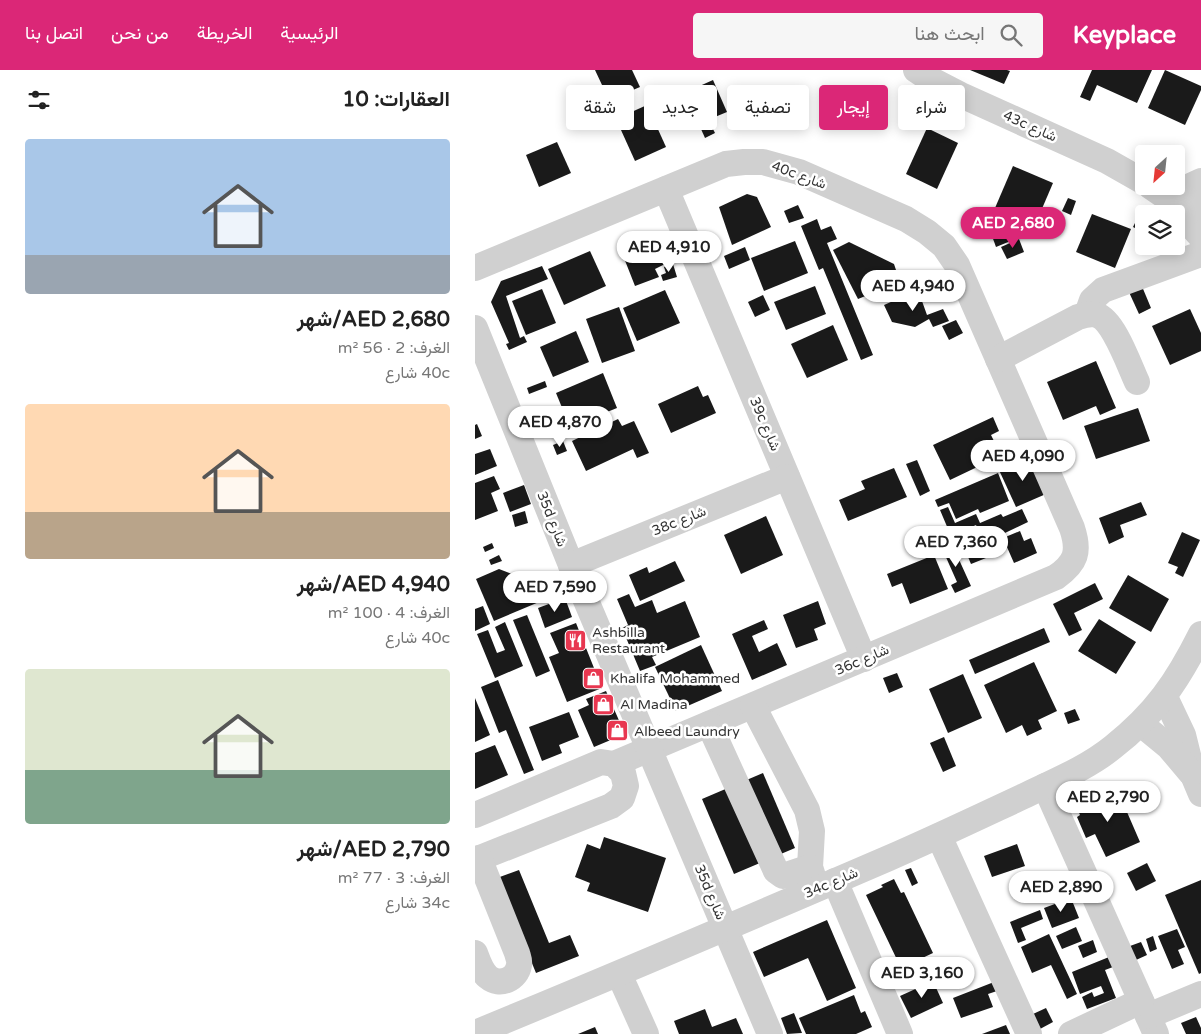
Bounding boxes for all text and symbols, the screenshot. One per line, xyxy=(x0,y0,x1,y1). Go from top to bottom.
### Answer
search box xyxy=(693,13,1043,58)
icon: search xyxy=(997,21,1025,49)
text: Keyplace xyxy=(1073,21,1176,50)
text: اتصل بنا xyxy=(25,22,83,44)
text: من نحن xyxy=(111,22,169,44)
text: الخريطة xyxy=(197,22,252,44)
text: الرئيسية xyxy=(280,22,339,44)
text: ابحث هنا xyxy=(915,23,985,45)
chip: شقة xyxy=(566,85,634,130)
chip: جديد xyxy=(644,85,717,130)
chip: تصفية xyxy=(727,85,809,130)
chip: إيجار xyxy=(819,85,888,130)
chip: شراء xyxy=(898,85,965,130)
icon: filters xyxy=(25,86,53,114)
text: العقارات: 10 xyxy=(342,87,450,112)
street label: 43c شارع xyxy=(1000,107,1059,147)
north arrow xyxy=(1135,145,1185,195)
map controls xyxy=(1135,145,1185,255)
street label: 40c شارع xyxy=(769,157,829,195)
icon: home xyxy=(193,171,283,261)
button: layers xyxy=(1135,205,1185,255)
pin: AED 2,680 xyxy=(956,206,1070,249)
text: AED 2,680 xyxy=(972,213,1054,233)
pin: AED 4,910 xyxy=(612,230,726,273)
text: AED 4,910 xyxy=(628,237,710,257)
pin: AED 4,940 xyxy=(856,270,970,312)
text: AED 4,940 xyxy=(872,276,954,296)
text: AED 2,680/شهر xyxy=(297,307,450,332)
text: الغرف: 2 · 56 m² xyxy=(338,338,450,358)
text: 40c شارع xyxy=(385,363,450,383)
street label: 39c شارع xyxy=(744,395,784,454)
pin: AED 4,870 xyxy=(503,406,617,448)
text: AED 4,870 xyxy=(519,412,601,432)
icon: home xyxy=(193,436,283,526)
pin: AED 4,090 xyxy=(966,440,1080,482)
text: AED 4,090 xyxy=(982,446,1064,466)
street label: 35d شارع xyxy=(531,489,571,550)
street label: 38c شارع xyxy=(649,502,709,541)
pin: AED 7,360 xyxy=(899,526,1013,568)
text: AED 7,360 xyxy=(915,532,997,552)
pin: AED 7,590 xyxy=(498,570,612,613)
text: AED 4,940/شهر xyxy=(297,572,450,597)
text: AED 7,590 xyxy=(514,577,596,597)
text: الغرف: 4 · 100 m² xyxy=(328,603,450,623)
place label: Ashbilla Restaurant xyxy=(592,624,666,657)
text: 40c شارع xyxy=(385,628,450,648)
restaurant icon: Ashbilla Restaurant xyxy=(564,628,588,652)
street label: 36c شارع xyxy=(833,641,892,681)
shop icon: Khalifa Mohammed xyxy=(582,666,606,690)
place label: Khalifa Mohammed xyxy=(610,670,740,687)
shop icon: Al Madina xyxy=(592,692,616,716)
place label: Al Madina xyxy=(620,696,688,713)
icon: home xyxy=(193,701,283,791)
shop icon: Albeed Laundry xyxy=(606,719,630,743)
place label: Albeed Laundry xyxy=(634,723,740,740)
pin: AED 2,790 xyxy=(1051,780,1165,823)
text: AED 2,790 xyxy=(1067,787,1149,807)
text: AED 2,790/شهر xyxy=(297,837,450,862)
street label: 35d شارع xyxy=(689,862,729,923)
street label: 34c شارع xyxy=(802,864,861,904)
text: الغرف: 3 · 77 m² xyxy=(338,868,450,888)
pin: AED 2,890 xyxy=(1004,870,1118,913)
text: AED 2,890 xyxy=(1020,877,1102,897)
text: 34c شارع xyxy=(385,893,450,913)
pin: AED 3,160 xyxy=(865,956,979,999)
text: AED 3,160 xyxy=(881,963,963,983)

